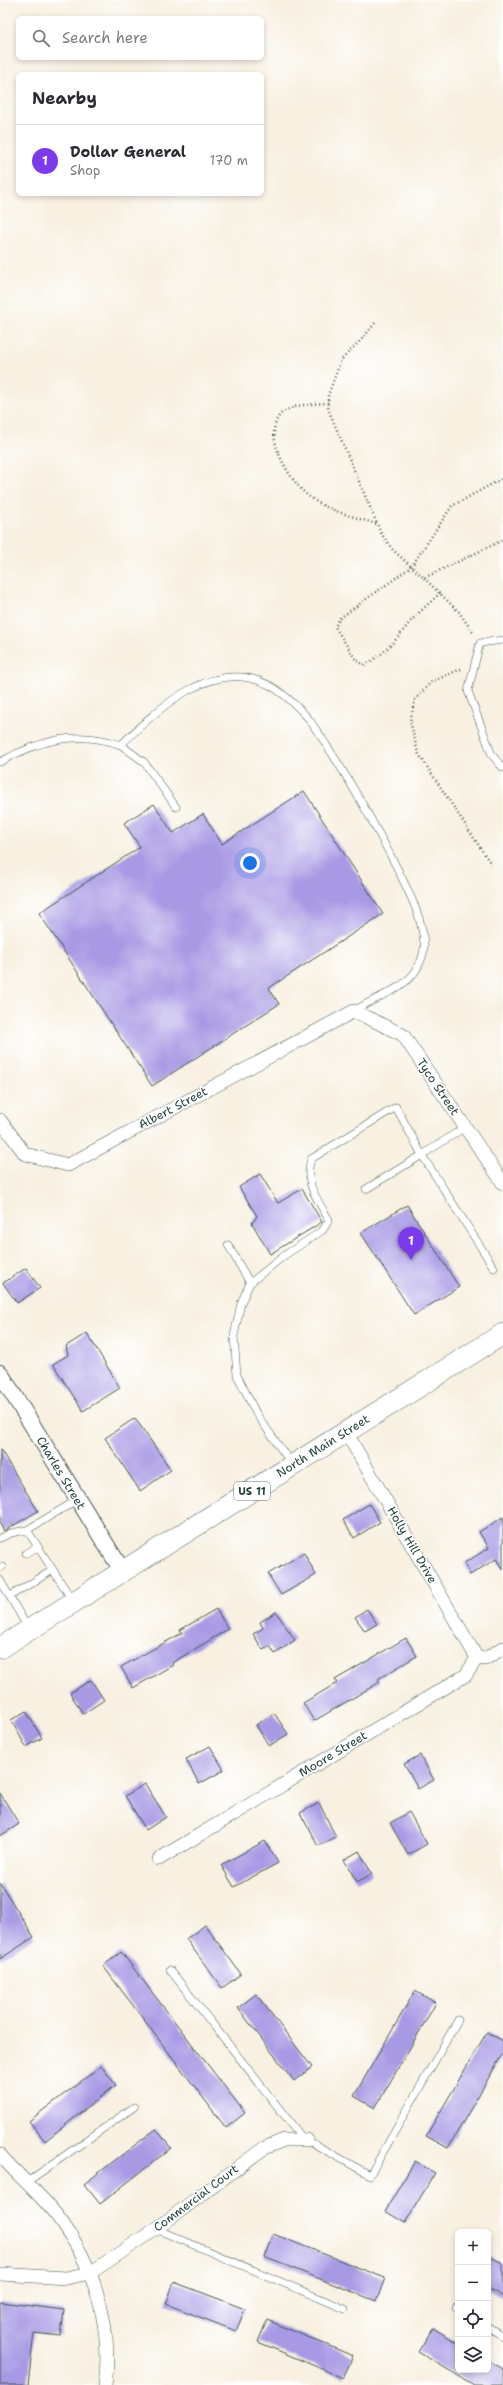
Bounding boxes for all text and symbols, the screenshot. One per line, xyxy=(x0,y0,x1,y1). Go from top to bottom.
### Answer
search box xyxy=(16,16,264,60)
icon: search xyxy=(30,27,52,49)
text: Search here xyxy=(62,28,148,48)
text: Nearby xyxy=(32,87,97,109)
text: Dollar General xyxy=(70,142,186,162)
text: 1 xyxy=(42,152,48,169)
text: 170 m xyxy=(210,152,248,169)
text: Shop xyxy=(70,162,100,179)
your location xyxy=(240,853,260,873)
street label: Tyco Street xyxy=(413,1055,463,1119)
street label: Albert Street xyxy=(136,1083,210,1133)
pin: 1 xyxy=(398,1227,424,1260)
street label: North Main Street xyxy=(273,1411,373,1481)
street label: Charles Street xyxy=(33,1433,89,1513)
road number: US 11 xyxy=(234,1482,270,1500)
street label: Holly Hill Drive xyxy=(383,1504,441,1587)
street label: Moore Street xyxy=(296,1727,370,1781)
street label: Commercial Court xyxy=(150,2161,242,2235)
map controls xyxy=(455,2229,491,2373)
button: + xyxy=(455,2229,491,2265)
button: − xyxy=(455,2265,491,2301)
button: locate xyxy=(455,2301,491,2337)
button: layers xyxy=(455,2337,491,2373)

